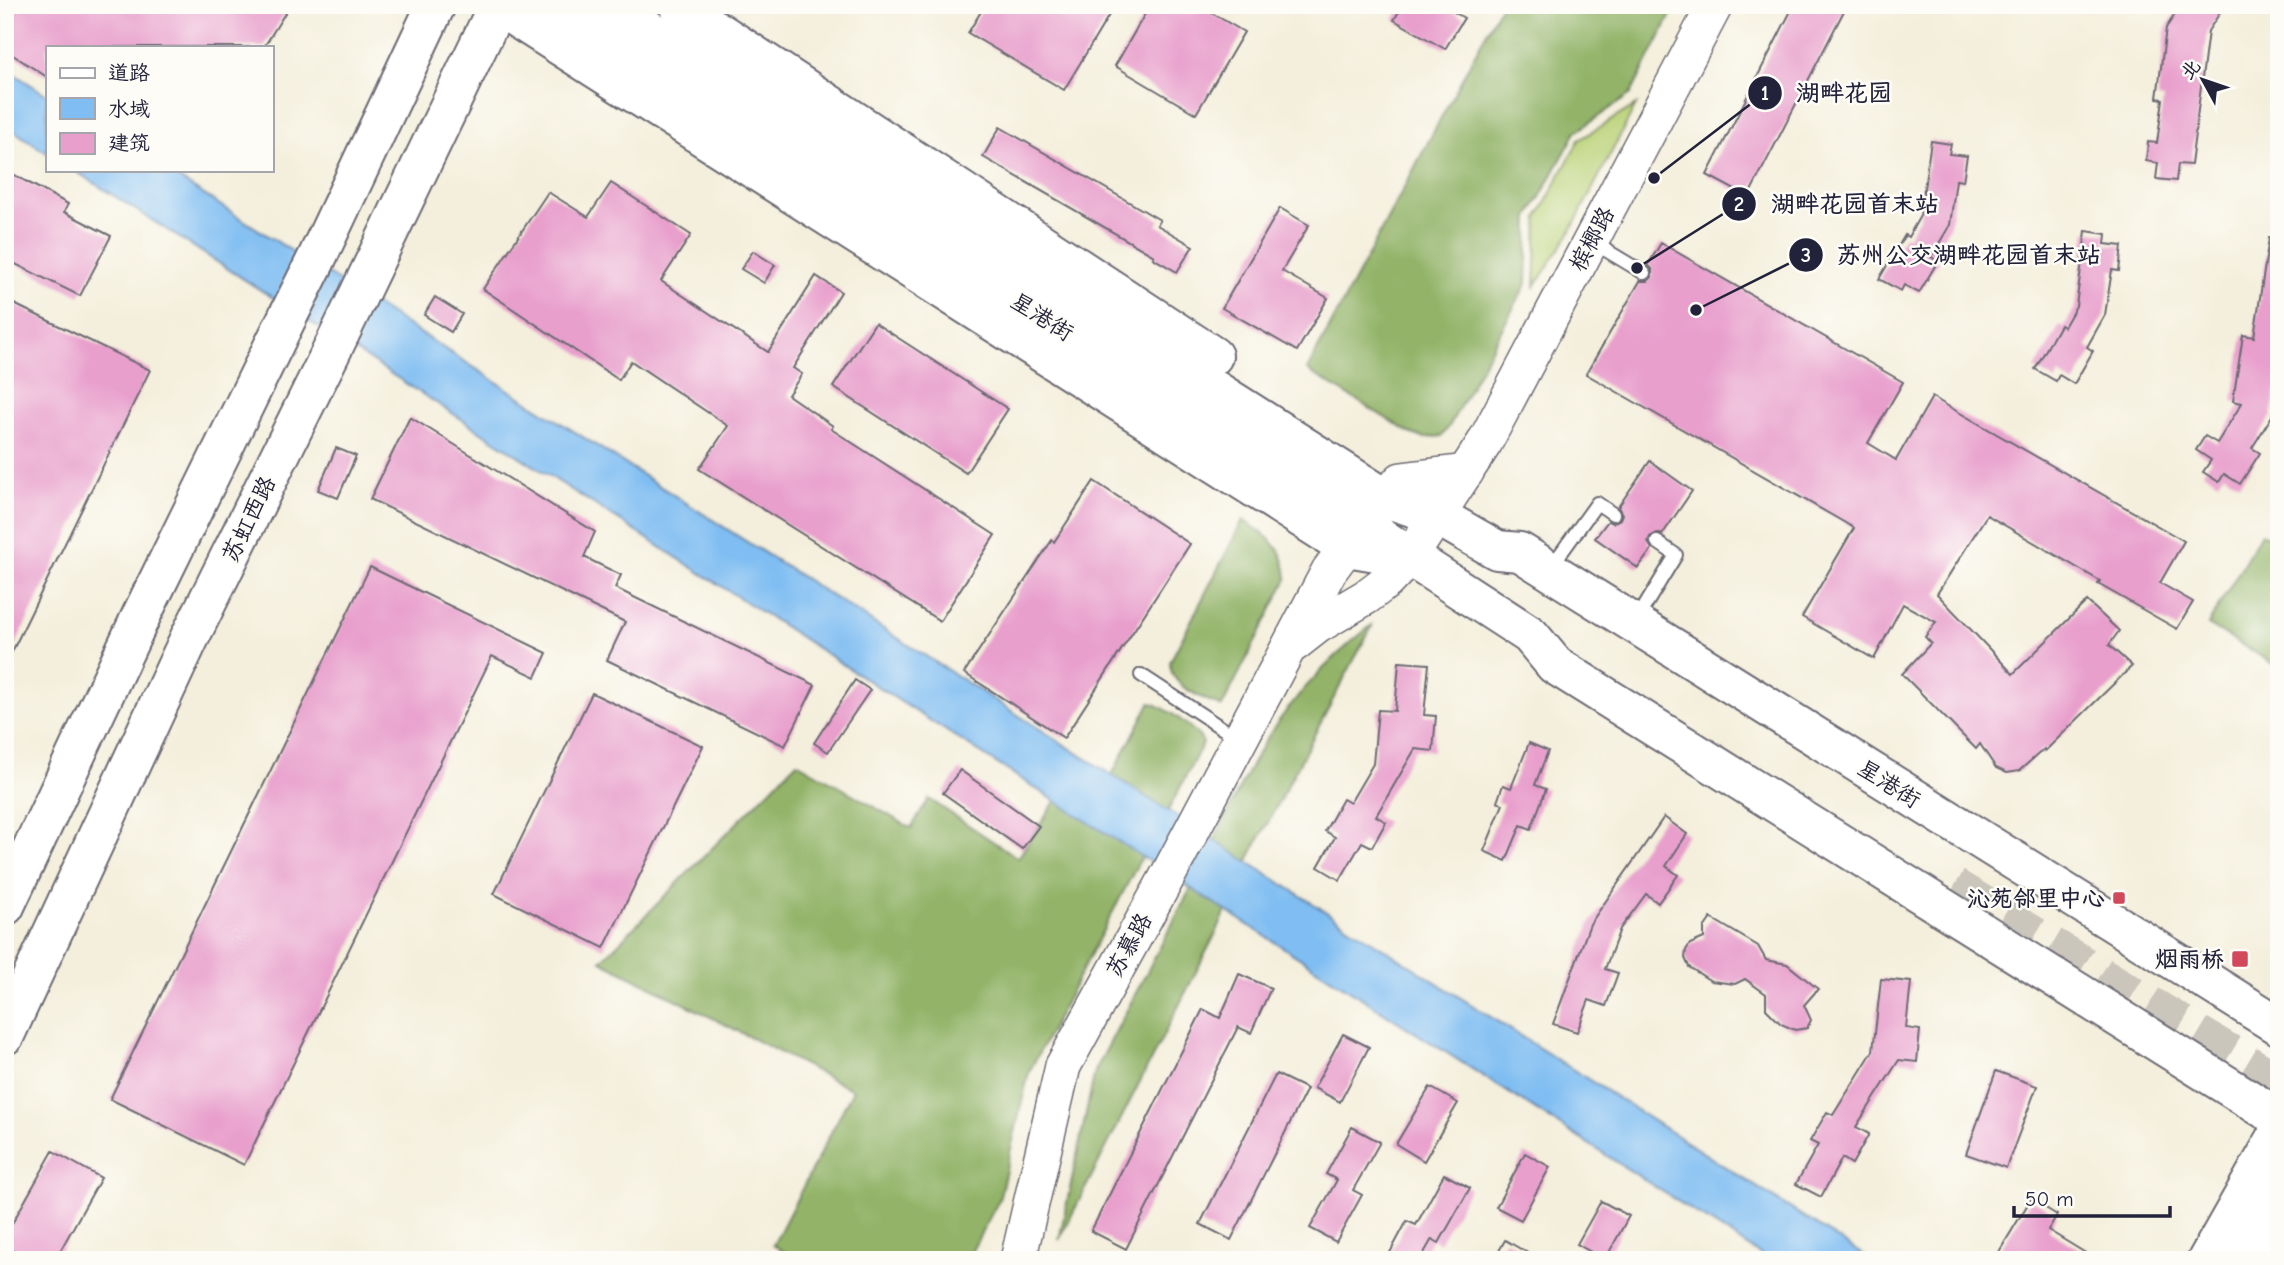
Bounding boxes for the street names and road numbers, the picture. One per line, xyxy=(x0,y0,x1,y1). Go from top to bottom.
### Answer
street label: 槟榔路 xyxy=(1564,202,1620,276)
street label: 星港街 xyxy=(1006,287,1078,347)
street label: 苏虹西路 xyxy=(217,472,281,566)
street label: 星港街 xyxy=(1853,754,1925,814)
street label: 苏慕路 xyxy=(1100,908,1158,982)

